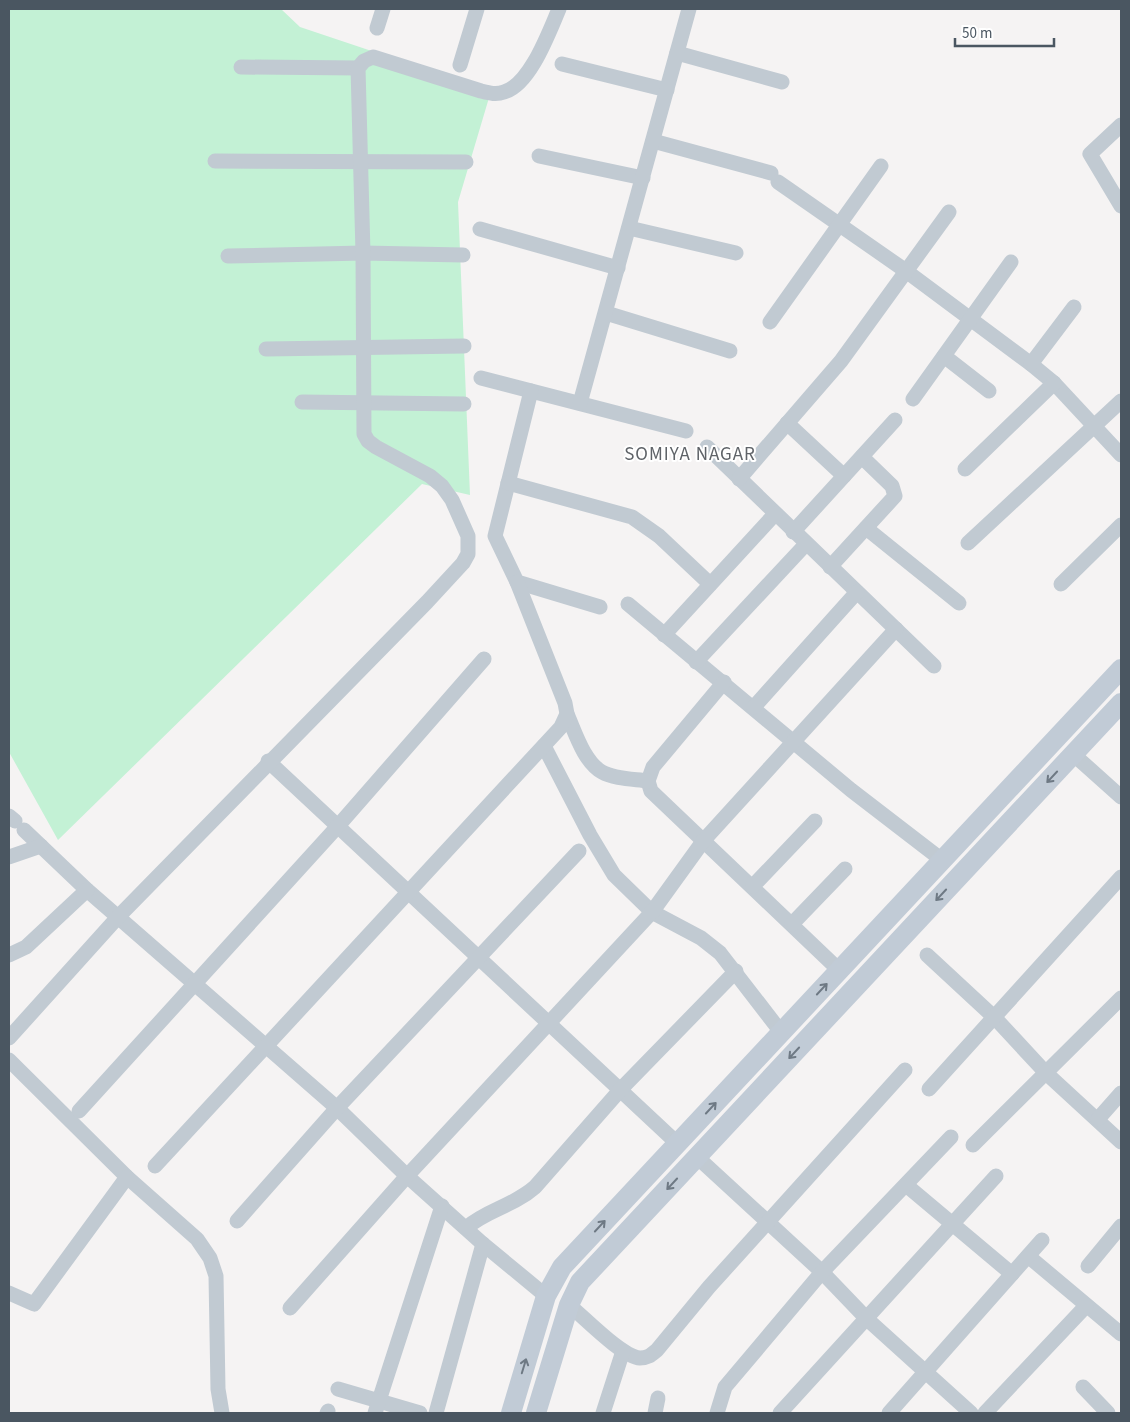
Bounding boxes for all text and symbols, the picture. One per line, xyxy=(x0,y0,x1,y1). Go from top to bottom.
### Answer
scale bar xyxy=(955,15,1054,47)
text: 50 m xyxy=(962,23,992,44)
district label: SOMIYA NAGAR xyxy=(624,441,756,468)
one-way arrow xyxy=(1046,770,1058,783)
one-way arrow xyxy=(935,889,947,902)
one-way arrow xyxy=(816,982,828,995)
one-way arrow xyxy=(788,1046,800,1059)
one-way arrow xyxy=(705,1101,717,1114)
one-way arrow xyxy=(666,1178,678,1191)
one-way arrow xyxy=(594,1220,606,1233)
one-way arrow xyxy=(520,1359,530,1375)

